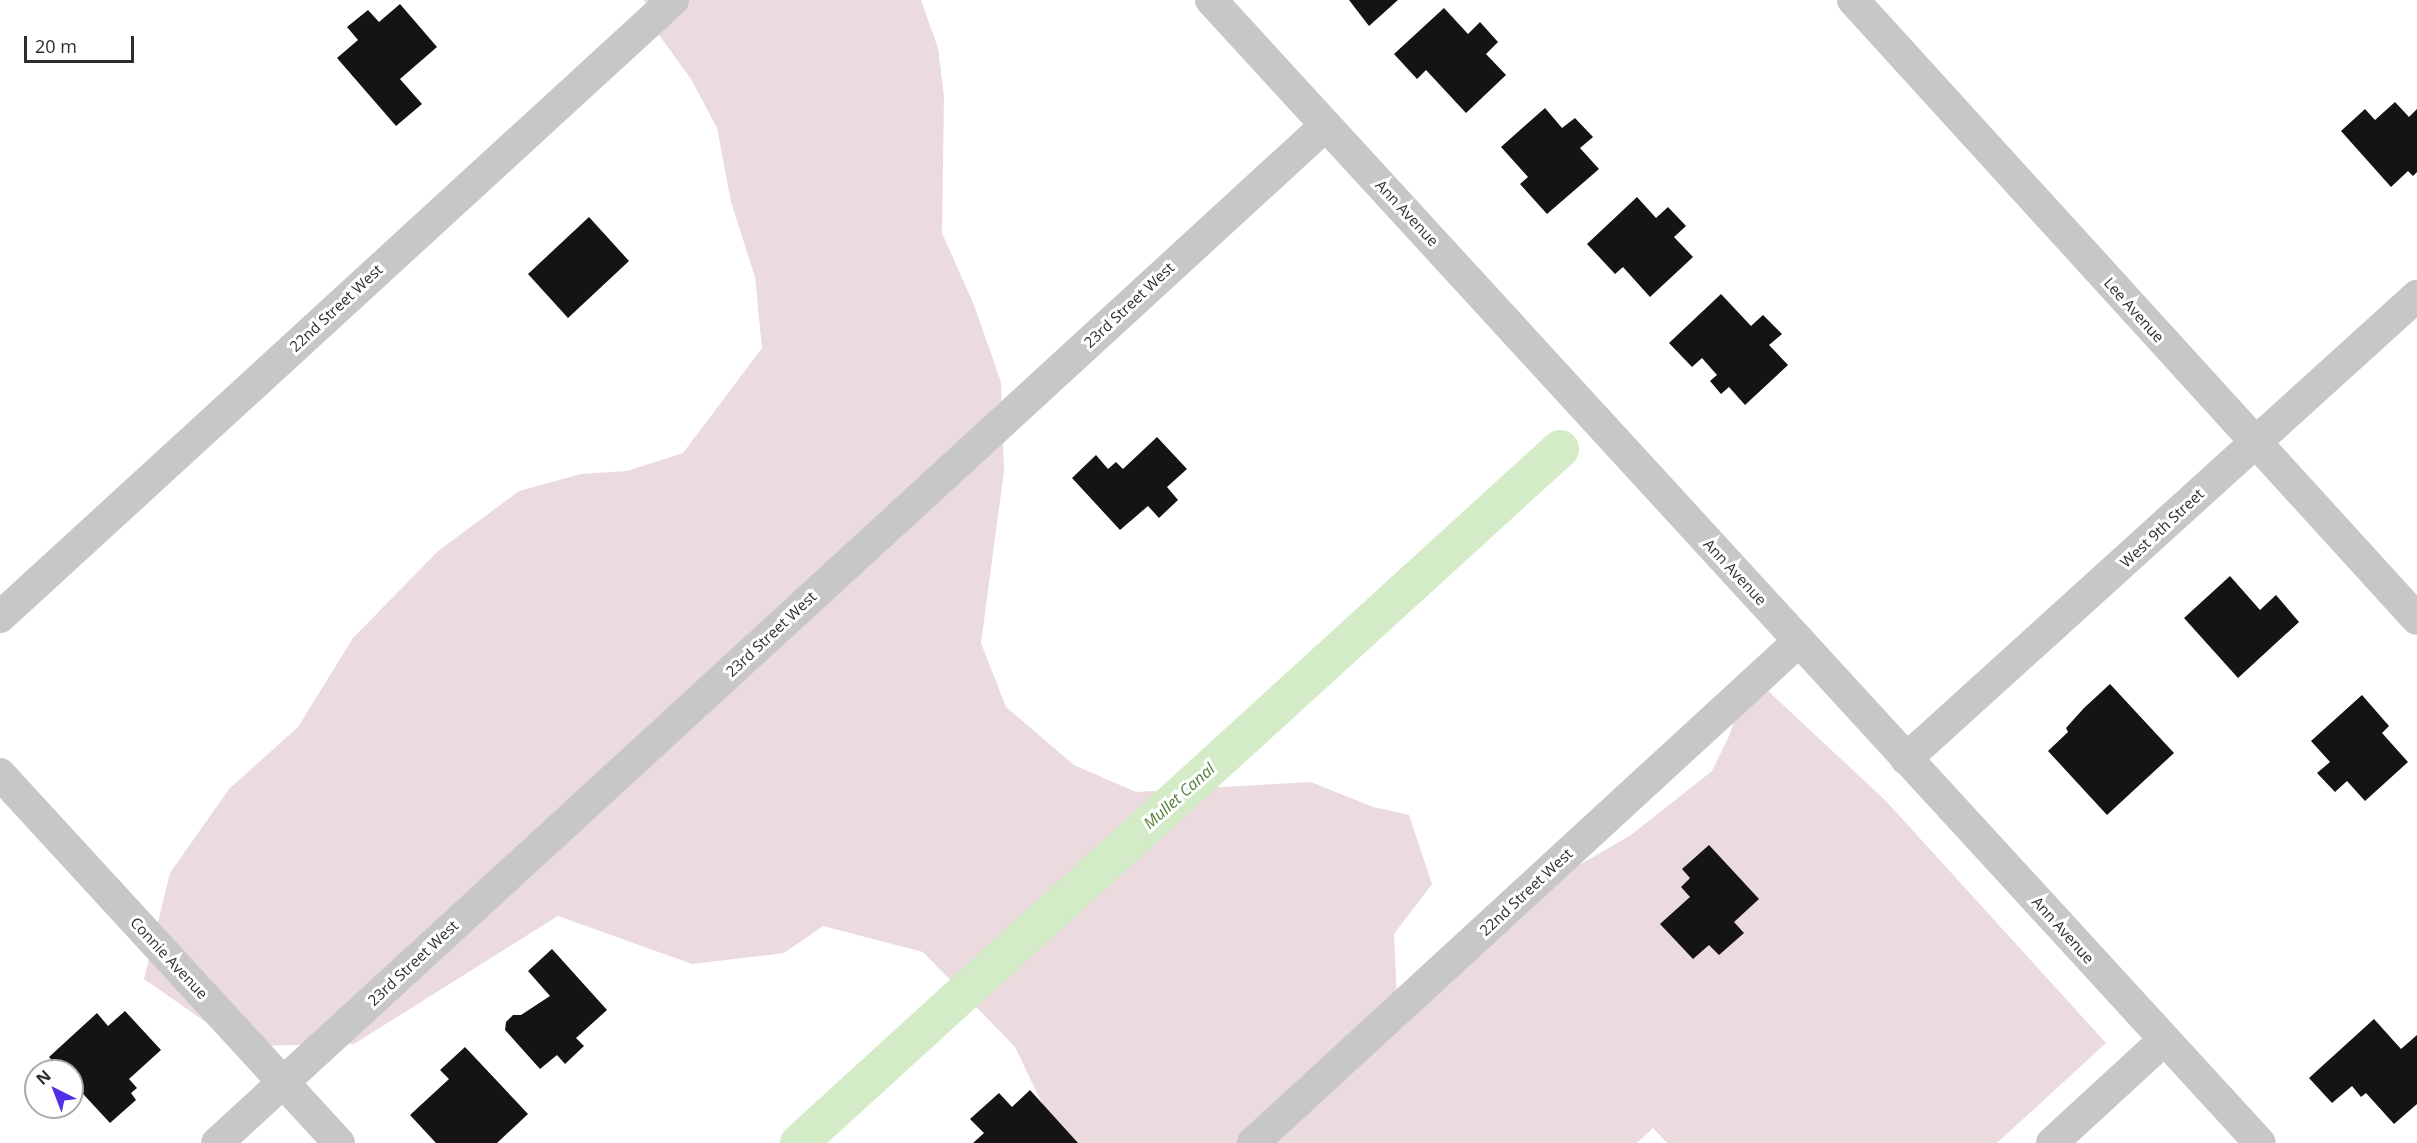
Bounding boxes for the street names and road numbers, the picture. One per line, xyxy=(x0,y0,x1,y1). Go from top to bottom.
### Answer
street label: Ann Avenue xyxy=(1372,176,1442,250)
street label: 23rd Street West xyxy=(1080,259,1178,351)
street label: 22nd Street West xyxy=(286,261,386,355)
street label: Lee Avenue xyxy=(2100,274,2168,346)
street label: West 9th Street xyxy=(2117,485,2207,571)
street label: Ann Avenue xyxy=(1700,535,1770,609)
street label: 23rd Street West xyxy=(722,588,820,680)
street label: 22nd Street West xyxy=(1476,845,1576,939)
street label: Ann Avenue xyxy=(2028,893,2098,967)
street label: Connie Avenue xyxy=(127,913,211,1003)
street label: 23rd Street West xyxy=(364,917,462,1009)

